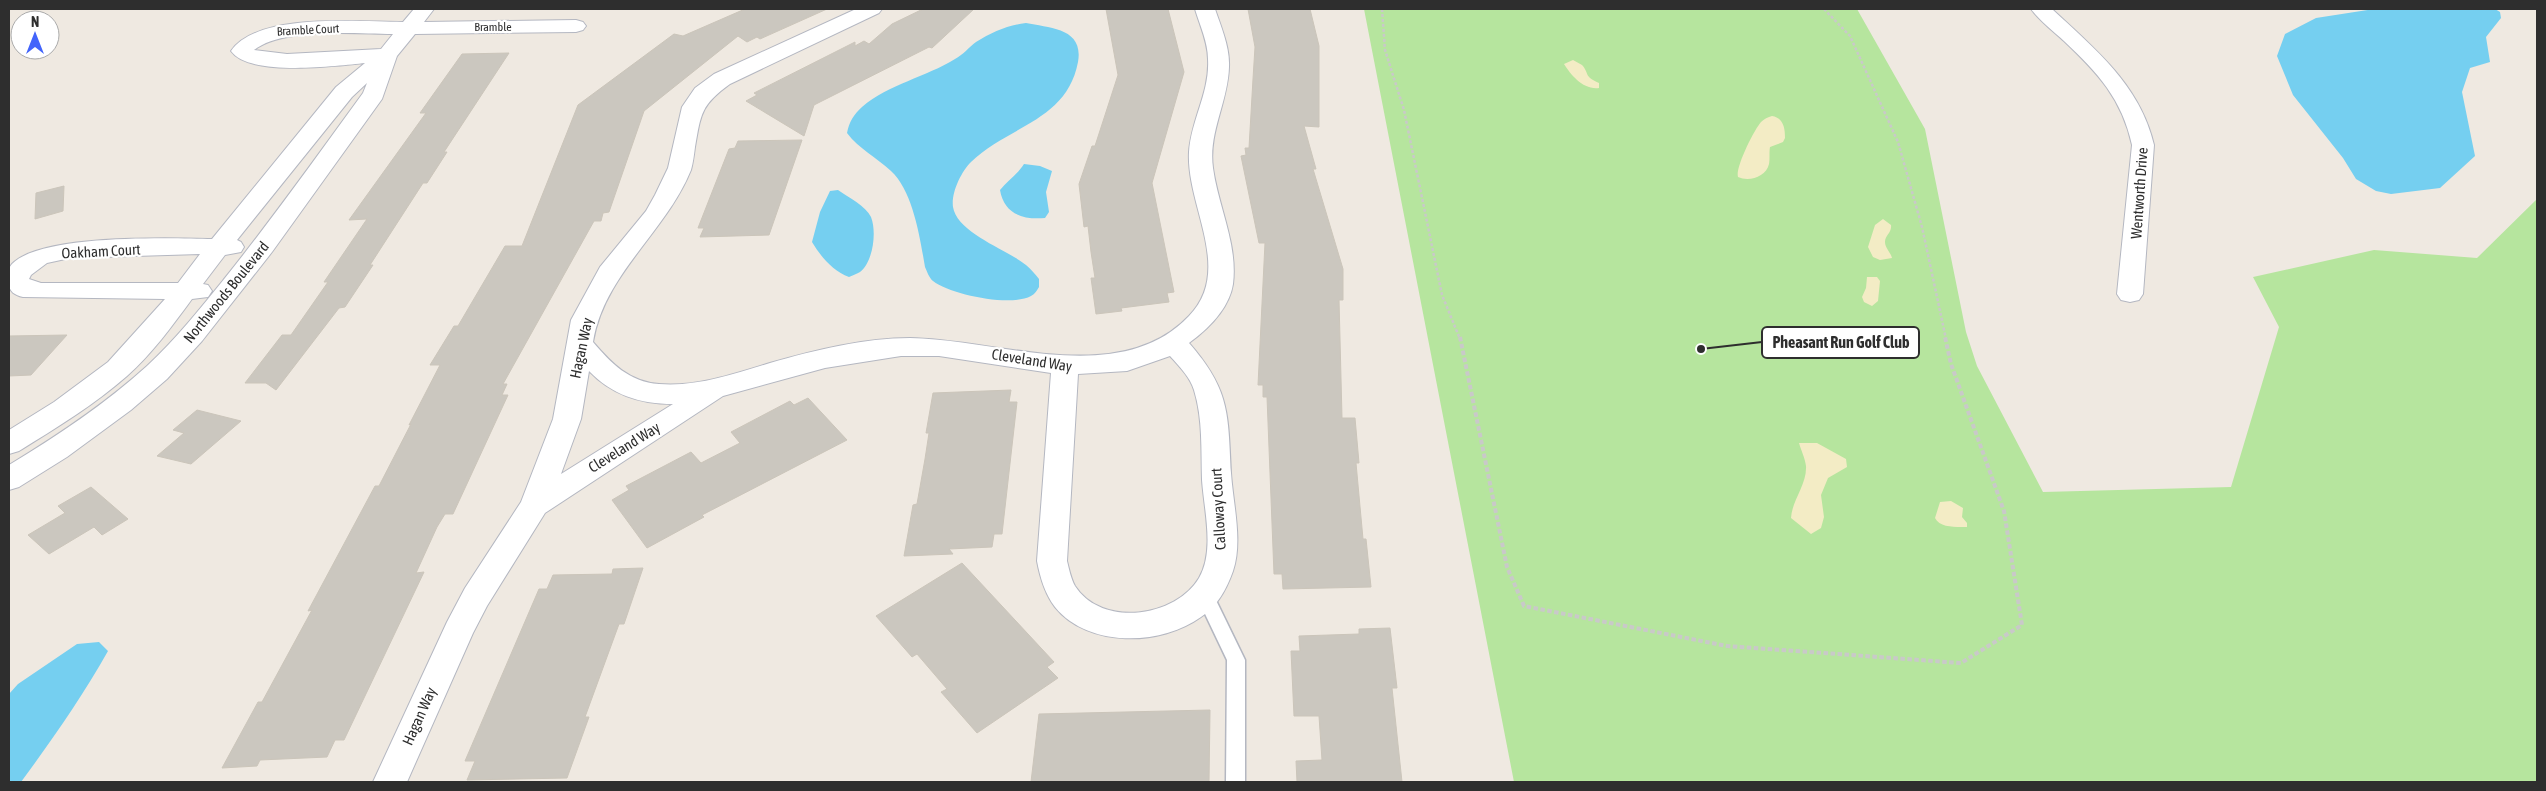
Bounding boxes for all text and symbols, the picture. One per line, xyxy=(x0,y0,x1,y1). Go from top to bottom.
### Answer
north arrow xyxy=(10,10,60,60)
text: N xyxy=(31,14,39,30)
street label: Bramble xyxy=(474,20,512,34)
street label: Bramble Court xyxy=(276,21,340,39)
street label: Wentworth Drive xyxy=(2127,146,2151,239)
street label: Northwoods Boulevard xyxy=(180,238,272,346)
street label: Oakham Court xyxy=(61,240,141,262)
street label: Hagan Way xyxy=(566,316,596,380)
callout: Pheasant Run Golf Club xyxy=(1762,327,1919,358)
text: Pheasant Run Golf Club xyxy=(1772,333,1910,351)
street label: Cleveland Way xyxy=(991,345,1073,375)
street label: Cleveland Way xyxy=(585,418,663,476)
street label: Calloway Court xyxy=(1207,468,1229,550)
street label: Hagan Way xyxy=(399,684,439,748)

